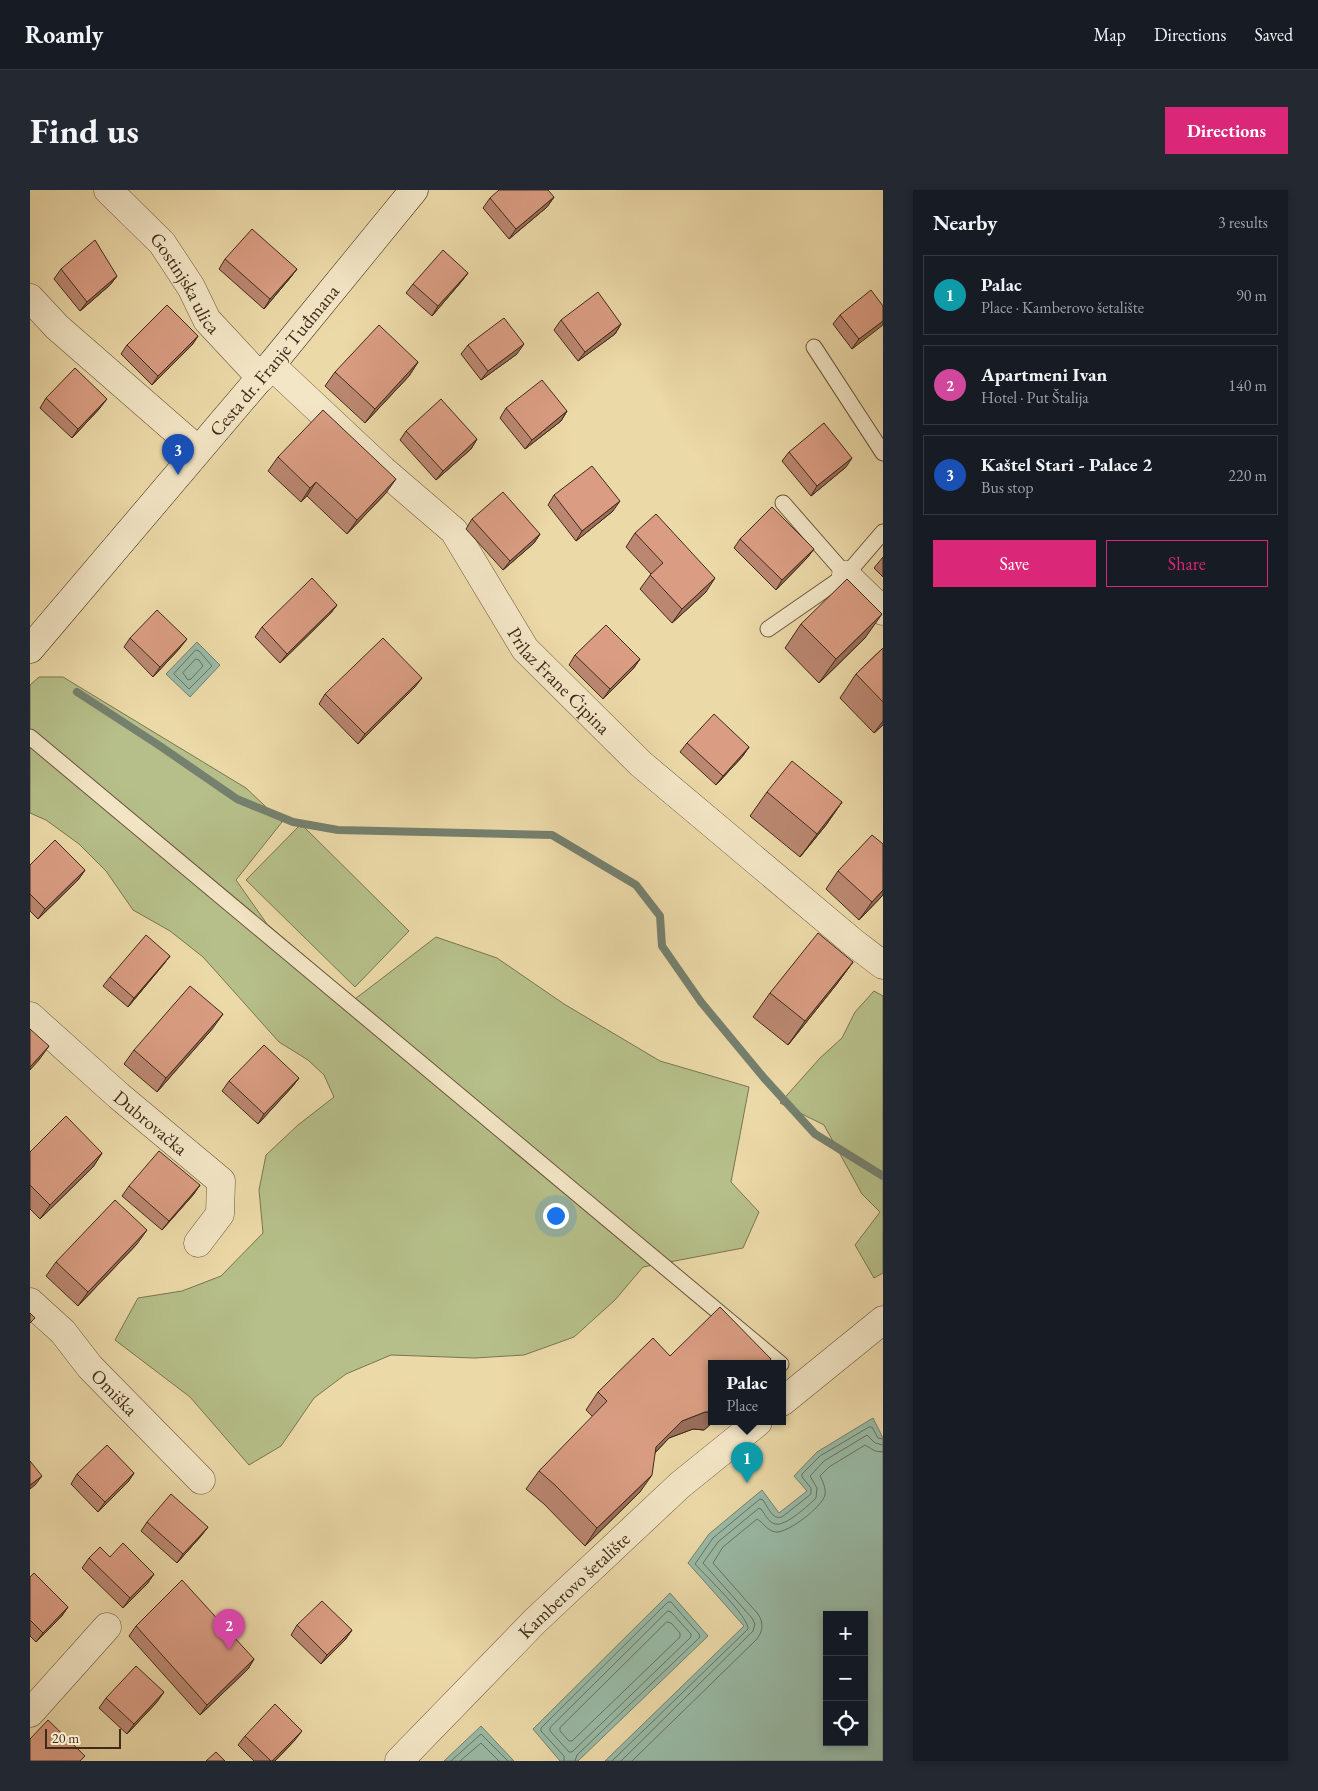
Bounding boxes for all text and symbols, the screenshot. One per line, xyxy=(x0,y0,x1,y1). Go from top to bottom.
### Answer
text: Roamly xyxy=(25,19,103,50)
text: Map xyxy=(1094,23,1126,46)
text: Directions xyxy=(1154,23,1226,46)
text: Saved xyxy=(1254,23,1293,46)
button: Directions xyxy=(1165,107,1288,154)
text: Find us xyxy=(30,108,139,153)
text: Nearby xyxy=(933,209,997,236)
text: 3 results xyxy=(1218,212,1268,233)
street label: Gostinjska ulica xyxy=(145,227,226,340)
text: Palac xyxy=(981,272,1022,297)
street label: Cesta dr. Franje Tuđmana xyxy=(204,279,345,442)
text: 1 xyxy=(946,285,954,306)
text: 90 m xyxy=(1236,285,1267,306)
text: Place · Kamberovo šetalište xyxy=(981,297,1144,318)
text: Apartmeni Ivan xyxy=(981,362,1107,387)
text: 2 xyxy=(946,375,954,396)
text: 140 m xyxy=(1228,375,1267,396)
text: Hotel · Put Štalija xyxy=(981,387,1089,408)
pin: 3 xyxy=(162,434,194,475)
text: Kaštel Stari - Palace 2 xyxy=(981,452,1152,477)
text: 3 xyxy=(946,465,954,486)
text: 220 m xyxy=(1228,465,1267,486)
text: Bus stop xyxy=(981,477,1034,498)
button: Save xyxy=(933,540,1096,587)
button: Share xyxy=(1106,540,1268,587)
street label: Prilaz Frane Ćipina xyxy=(502,623,616,740)
street label: Dubrovačka xyxy=(108,1085,193,1161)
your location xyxy=(543,1203,569,1229)
popup xyxy=(708,1360,786,1425)
street label: Omiška xyxy=(86,1364,143,1422)
text: Palac xyxy=(727,1370,767,1395)
text: Place xyxy=(727,1395,758,1416)
pin: 1 xyxy=(731,1442,763,1483)
street label: Kamberovo šetalište xyxy=(513,1527,635,1644)
pin: 2 xyxy=(213,1609,245,1650)
map controls xyxy=(823,1611,868,1746)
button: + xyxy=(823,1611,868,1656)
button: − xyxy=(823,1656,868,1701)
button: locate xyxy=(823,1701,868,1746)
scale bar xyxy=(45,1726,121,1749)
text: 20 m xyxy=(52,1729,79,1747)

